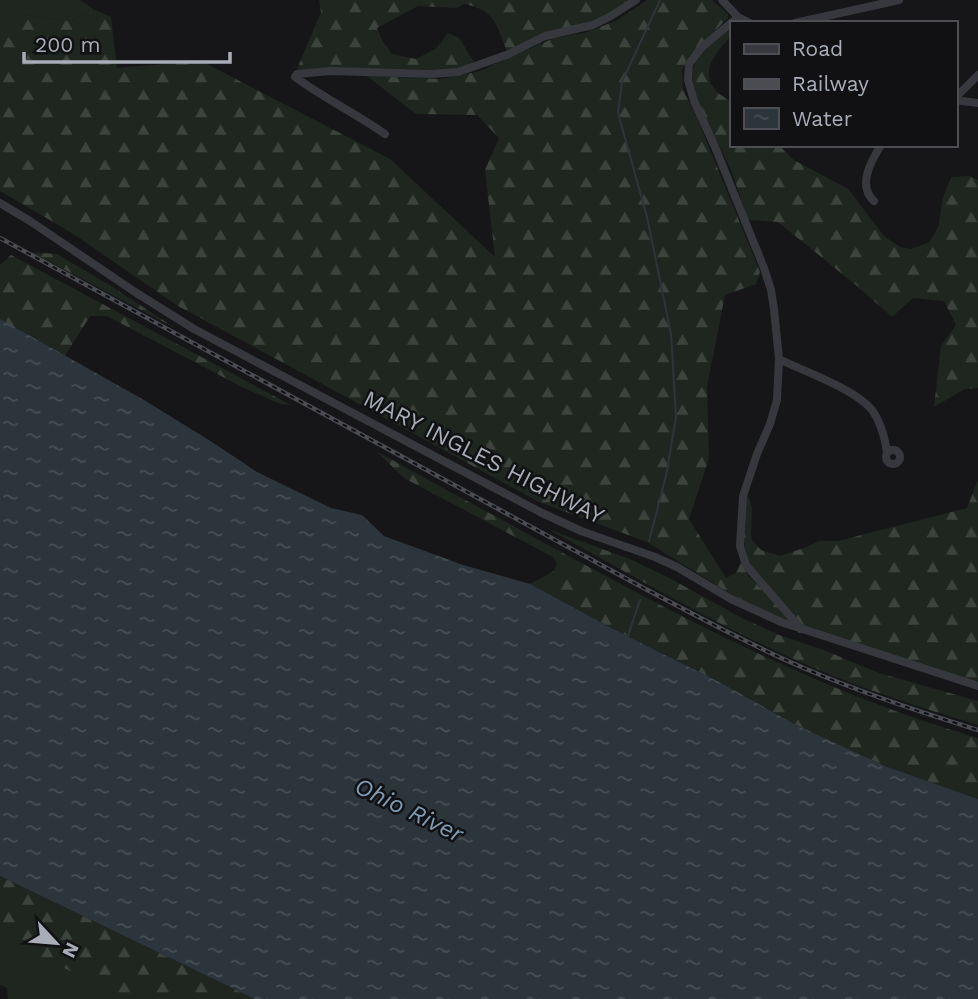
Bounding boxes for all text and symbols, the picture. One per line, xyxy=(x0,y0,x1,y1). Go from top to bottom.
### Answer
scale bar xyxy=(24,21,231,65)
legend xyxy=(730,21,957,147)
text: 200 m xyxy=(35,32,101,57)
text: Road xyxy=(792,36,843,61)
text: Railway xyxy=(792,71,869,96)
text: Water xyxy=(792,106,853,131)
street label: MARY INGLES HIGHWAY xyxy=(359,385,609,530)
water label: Ohio River xyxy=(350,772,469,849)
north arrow xyxy=(21,908,91,978)
text: N xyxy=(57,939,84,962)

